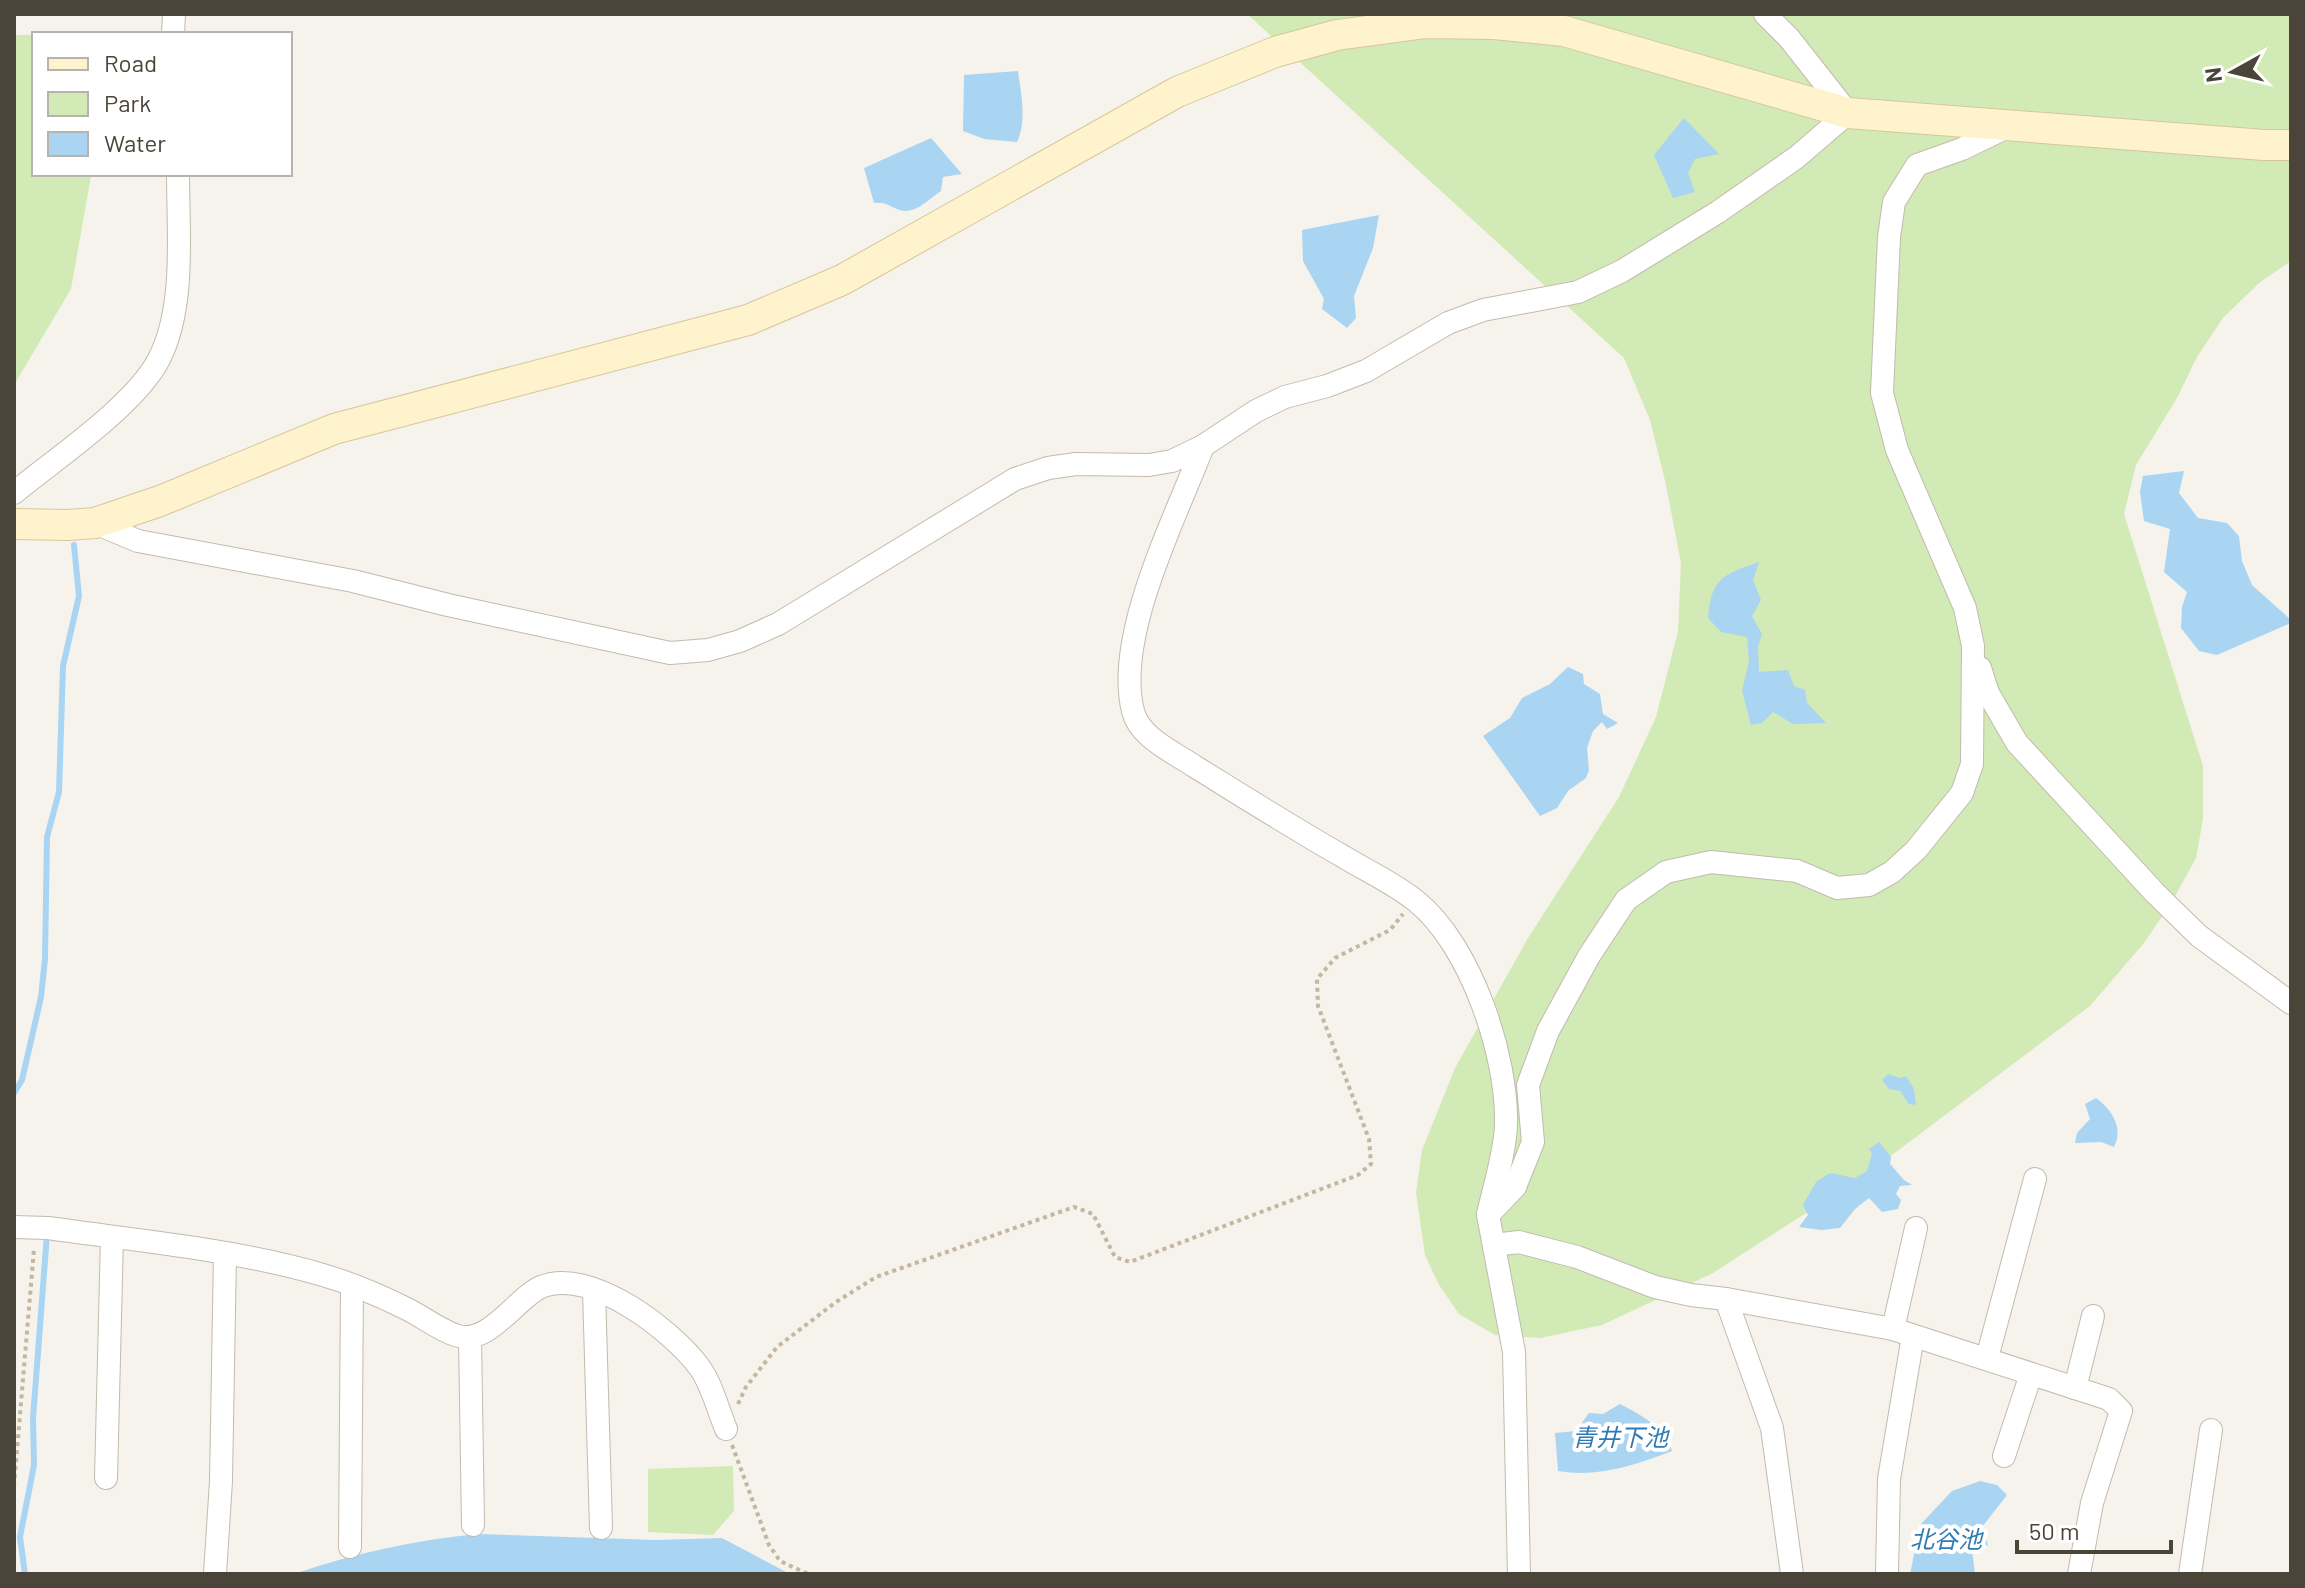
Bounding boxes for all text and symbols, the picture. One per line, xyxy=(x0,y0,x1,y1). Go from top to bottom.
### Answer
legend xyxy=(32,32,292,176)
north arrow xyxy=(2193,32,2273,112)
text: Road xyxy=(104,48,157,77)
text: N xyxy=(2198,66,2226,84)
text: Park xyxy=(104,88,151,117)
text: Water xyxy=(104,128,166,157)
water label: 青井下池 xyxy=(1572,1422,1670,1451)
scale bar xyxy=(2017,1504,2171,1554)
text: 50 m xyxy=(2029,1516,2080,1545)
water label: 北谷池 xyxy=(1910,1524,1984,1553)

